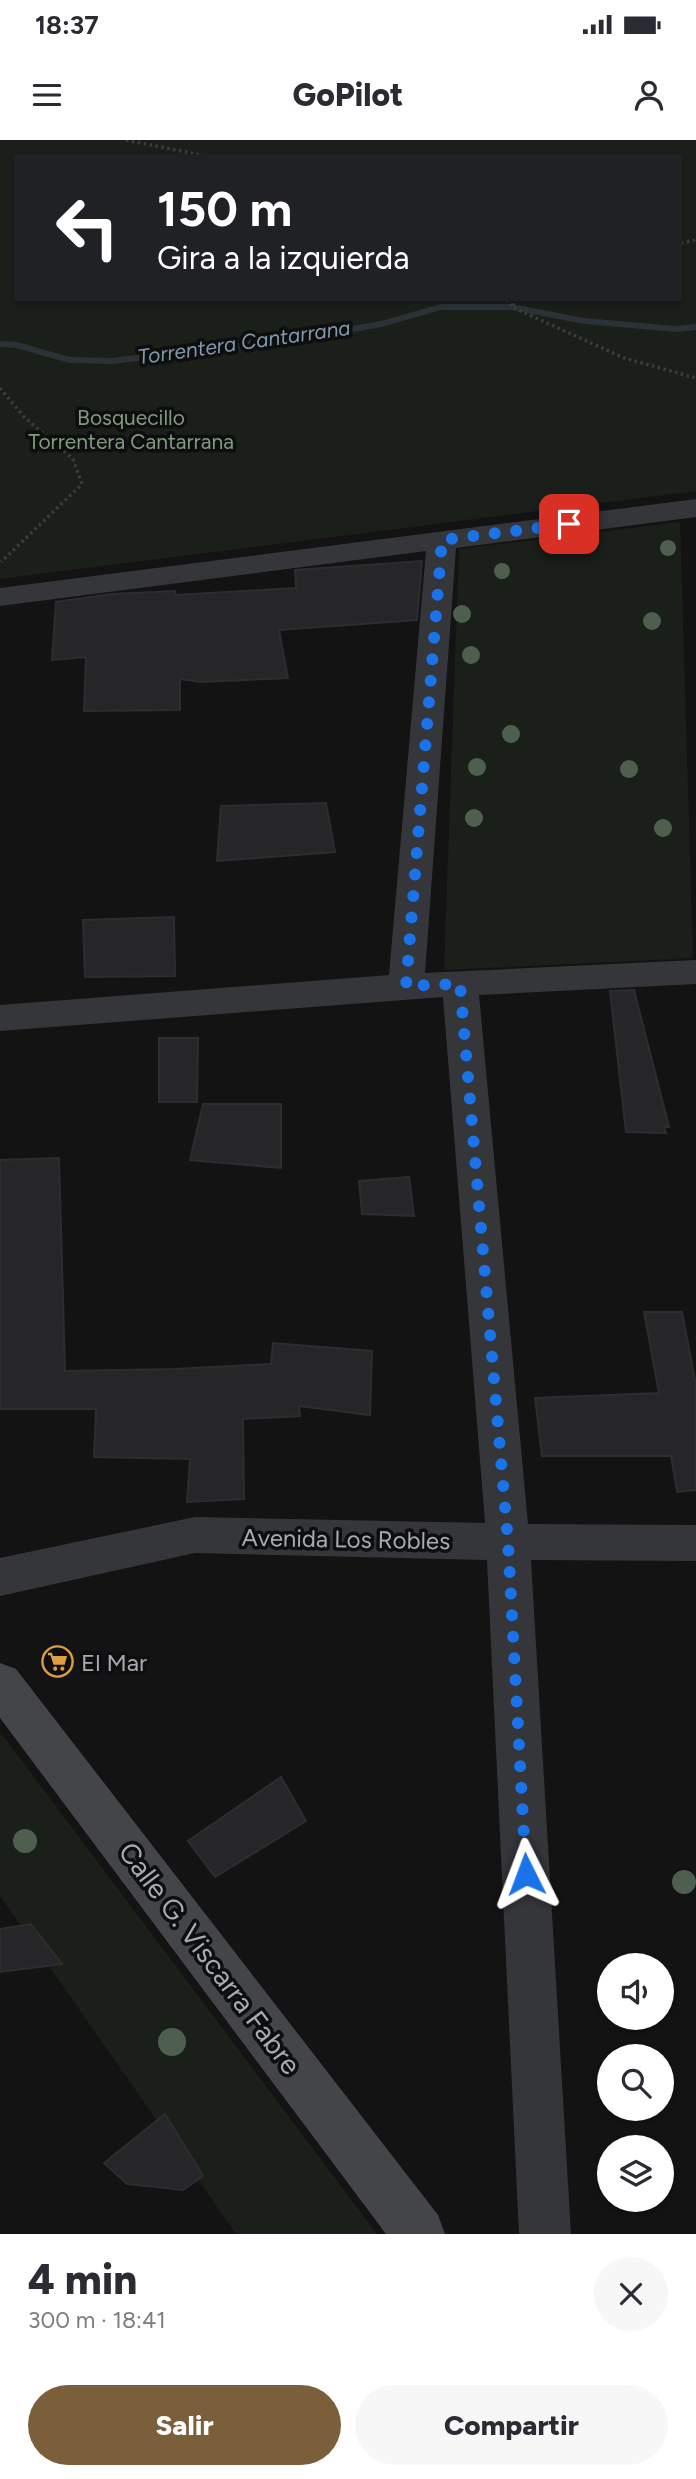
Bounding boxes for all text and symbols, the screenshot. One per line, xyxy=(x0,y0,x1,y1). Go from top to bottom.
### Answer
text: 18:37 xyxy=(35,9,99,41)
icon: menu xyxy=(28,76,66,114)
text: GoPilot xyxy=(293,76,403,114)
icon: person xyxy=(630,76,668,114)
text: 150 m xyxy=(157,179,292,238)
icon: left xyxy=(42,182,133,273)
text: Gira a la izquierda xyxy=(157,239,410,277)
water label: Torrentera Cantarrana xyxy=(136,315,352,369)
park label: Bosquecillo Torrentera Cantarrana xyxy=(28,405,234,454)
pin xyxy=(539,494,599,554)
icon: arrive xyxy=(550,505,588,543)
street label: Avenida Los Robles xyxy=(241,1523,451,1555)
supermarket icon: El Mar xyxy=(41,1645,75,1679)
place label: El Mar xyxy=(81,1648,147,1677)
street label: Calle G. Viscarra Fabre xyxy=(112,1835,308,2081)
position arrow xyxy=(489,1837,563,1911)
map controls xyxy=(597,1953,674,2212)
button: sound xyxy=(597,1953,674,2030)
button: search xyxy=(597,2044,674,2121)
button: layers xyxy=(597,2135,674,2212)
text: 4 min xyxy=(28,2254,137,2305)
button: close xyxy=(594,2257,668,2331)
text: 300 m · 18:41 xyxy=(28,2306,166,2334)
button: Salir xyxy=(28,2385,341,2465)
button: Compartir xyxy=(355,2385,668,2465)

